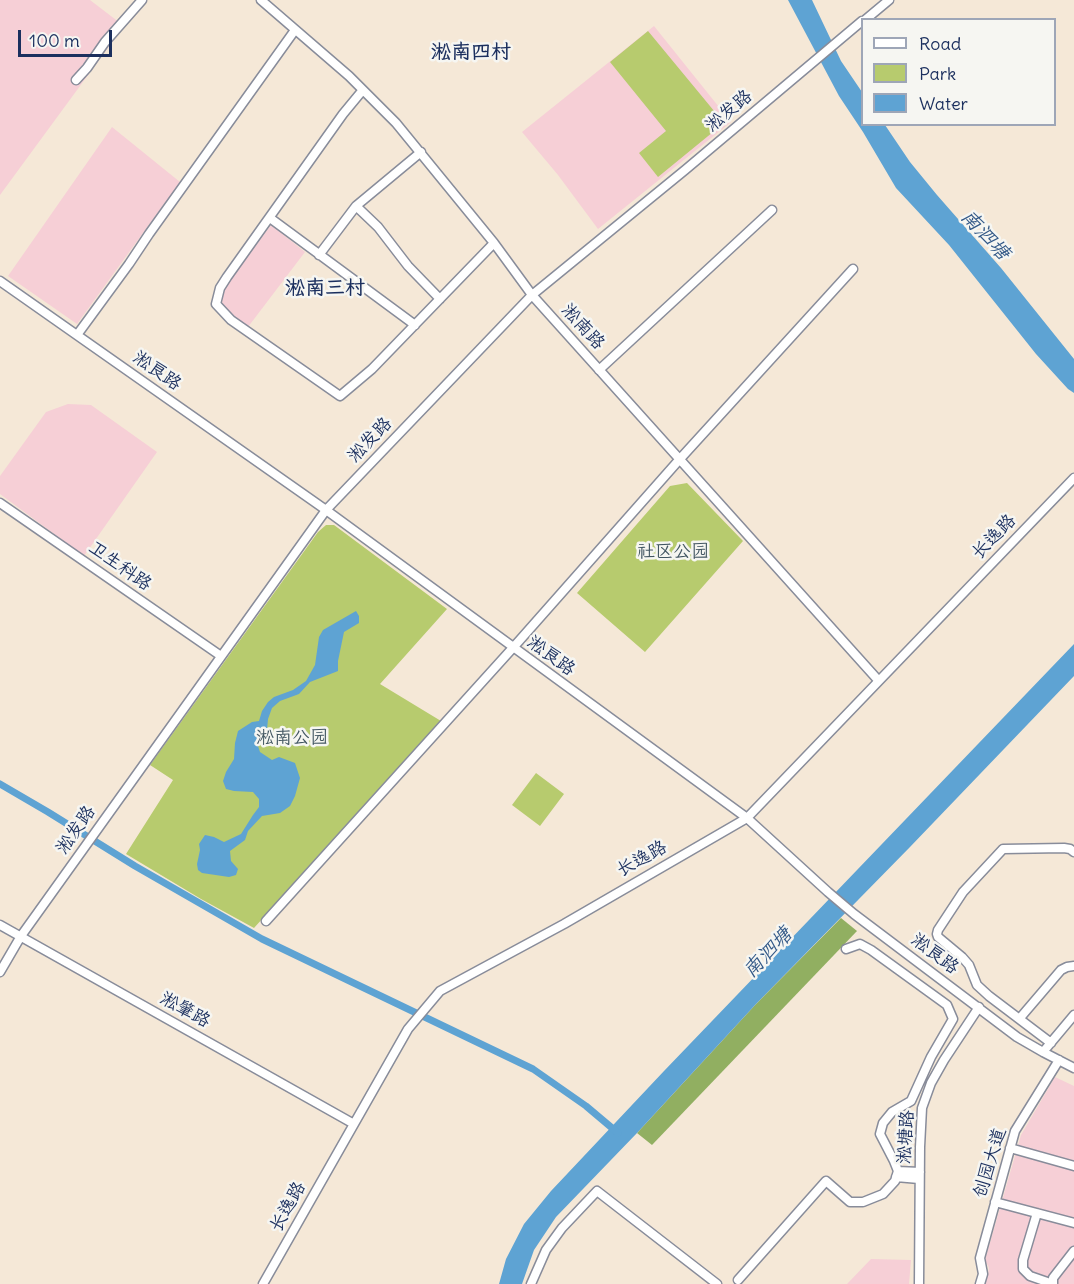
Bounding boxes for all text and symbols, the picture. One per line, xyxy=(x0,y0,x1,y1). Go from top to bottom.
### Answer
scale bar xyxy=(21,18,116,56)
legend xyxy=(861,18,1056,126)
text: 100 m xyxy=(29,29,80,52)
text: Road xyxy=(919,32,961,55)
district label: 淞南四村 xyxy=(431,40,511,64)
text: Park xyxy=(919,62,956,85)
street label: 淞发路 xyxy=(701,85,757,137)
text: Water xyxy=(919,92,968,115)
water label: 南泗塘 xyxy=(956,205,1014,265)
district label: 淞南三村 xyxy=(285,276,365,300)
street label: 淞南路 xyxy=(557,300,609,354)
street label: 淞良路 xyxy=(129,347,185,395)
street label: 淞发路 xyxy=(343,413,397,467)
street label: 长逸路 xyxy=(967,510,1021,564)
street label: 卫生科路 xyxy=(84,537,156,595)
park label: 社区公园 xyxy=(637,541,709,563)
street label: 淞良路 xyxy=(523,631,579,681)
park label: 淞南公园 xyxy=(256,727,328,749)
street label: 淞发路 xyxy=(52,802,100,858)
street label: 长逸路 xyxy=(613,836,671,882)
water label: 南泗塘 xyxy=(739,923,797,983)
street label: 淞良路 xyxy=(907,929,963,979)
street label: 淞肇路 xyxy=(156,987,214,1033)
street label: 淞塘路 xyxy=(893,1109,919,1165)
street label: 创园大道 xyxy=(969,1125,1011,1201)
street label: 长逸路 xyxy=(265,1178,311,1236)

